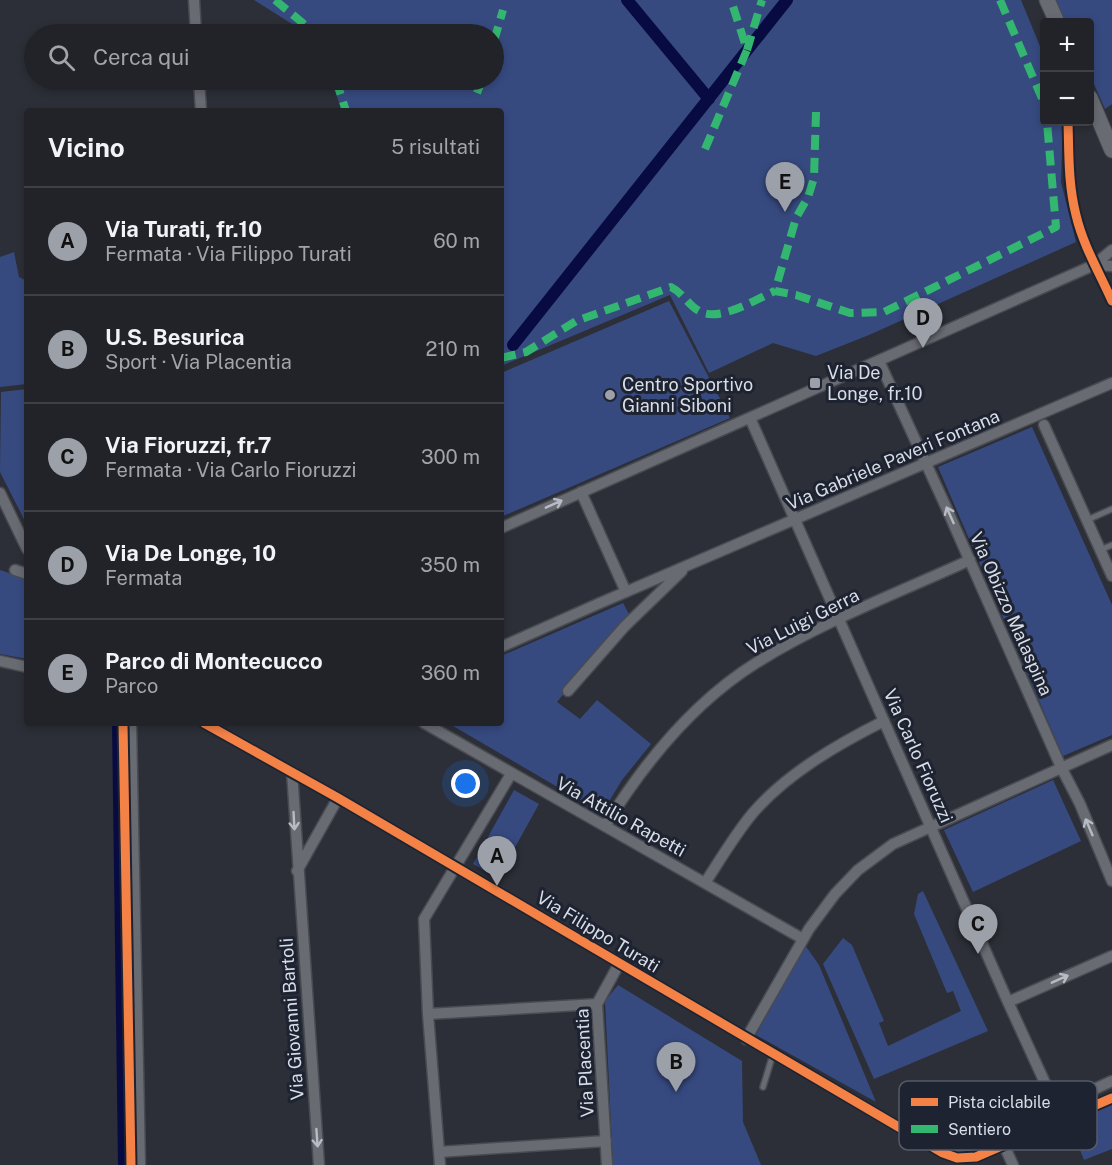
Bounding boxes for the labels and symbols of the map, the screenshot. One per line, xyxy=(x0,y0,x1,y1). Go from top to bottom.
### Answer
pin: E xyxy=(766,162,804,212)
pin: D xyxy=(904,298,942,348)
place label: Via De Longe, fr.10 xyxy=(827,362,923,404)
place label: Centro Sportivo Gianni Siboni xyxy=(622,374,753,416)
marker: Via De Longe, fr.10 xyxy=(808,376,822,390)
marker: Centro Sportivo Gianni Siboni xyxy=(603,388,617,402)
street label: Via Gabriele Paveri Fontana xyxy=(783,405,1003,514)
one-way arrow xyxy=(545,498,563,509)
one-way arrow xyxy=(944,506,955,524)
street label: Via Obizzo Malaspina xyxy=(966,529,1057,699)
street label: Via Luigi Gerra xyxy=(743,584,863,659)
street label: Via Carlo Fioruzzi xyxy=(880,686,957,826)
your location xyxy=(451,769,480,798)
street label: Via Attilio Rapetti xyxy=(553,772,690,861)
one-way arrow xyxy=(289,811,300,831)
one-way arrow xyxy=(1083,818,1094,837)
pin: A xyxy=(478,836,516,886)
street label: Via Filippo Turati xyxy=(533,887,664,977)
pin: C xyxy=(958,904,998,954)
street label: Via Giovanni Bartoli xyxy=(275,937,308,1101)
one-way arrow xyxy=(1051,973,1069,984)
street label: Via Placentia xyxy=(571,1008,598,1118)
pin: B xyxy=(656,1042,696,1092)
legend xyxy=(899,1081,1097,1150)
text: Pista ciclabile xyxy=(948,1093,1051,1112)
text: Sentiero xyxy=(948,1120,1011,1139)
one-way arrow xyxy=(312,1128,323,1148)

